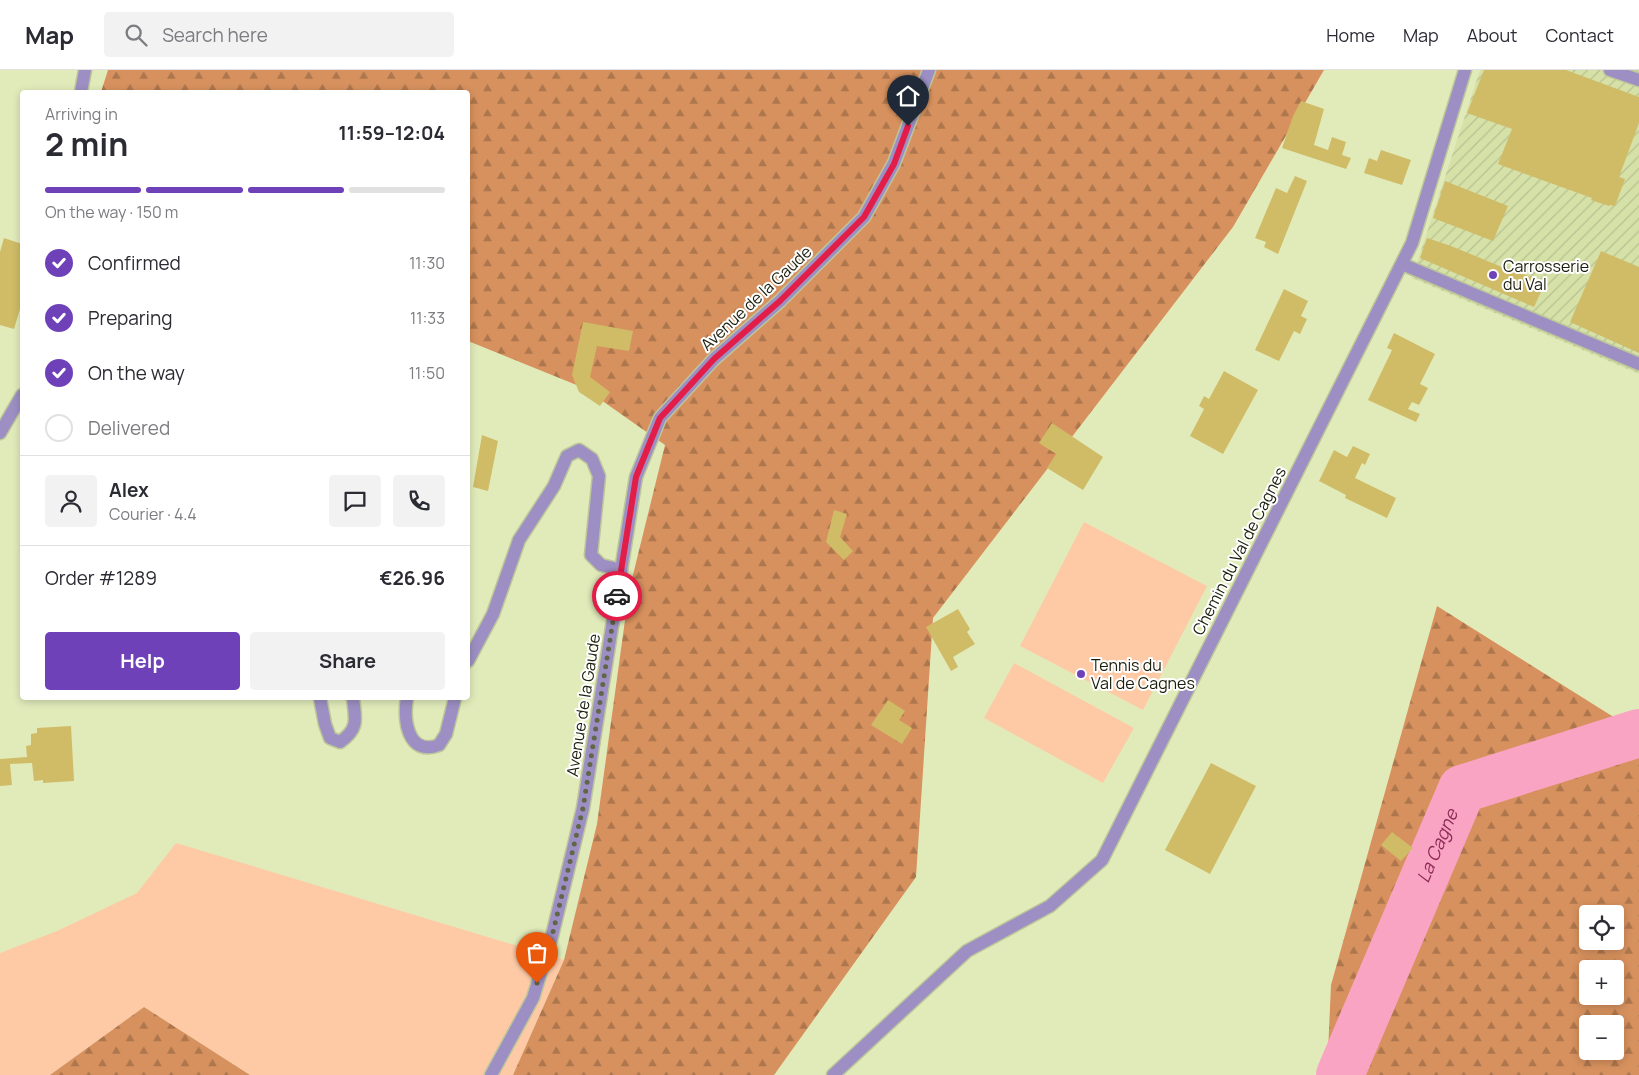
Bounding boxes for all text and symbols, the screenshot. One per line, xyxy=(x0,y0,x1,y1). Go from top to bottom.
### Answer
search box xyxy=(104,12,454,57)
text: Map xyxy=(25,18,74,51)
icon: search xyxy=(122,21,150,49)
text: Search here xyxy=(162,22,268,48)
text: Home xyxy=(1326,23,1375,47)
text: Map xyxy=(1403,23,1439,47)
text: About xyxy=(1467,23,1517,47)
text: Contact xyxy=(1545,23,1614,47)
pin xyxy=(887,75,929,126)
icon: home xyxy=(894,82,922,110)
text: Arriving in xyxy=(45,103,118,125)
text: 11:59–12:04 xyxy=(339,120,445,146)
text: 2 min xyxy=(45,122,128,166)
text: On the way · 150 m xyxy=(45,201,178,223)
street label: Avenue de la Gaude xyxy=(696,241,816,355)
icon: check xyxy=(45,249,73,277)
text: Confirmed xyxy=(88,250,181,276)
text: 11:30 xyxy=(409,252,445,274)
place label: Carrosserie du Val xyxy=(1503,255,1589,295)
marker: Carrosserie du Val xyxy=(1487,269,1499,281)
icon: check xyxy=(45,304,73,332)
text: Preparing xyxy=(88,305,173,331)
text: 11:33 xyxy=(410,307,445,329)
icon: check xyxy=(45,359,73,387)
text: On the way xyxy=(88,360,185,386)
text: 11:50 xyxy=(409,362,445,384)
text: Delivered xyxy=(88,415,170,441)
street label: Chemin du Val de Cagnes xyxy=(1187,463,1291,639)
button: person xyxy=(45,475,97,527)
button: chat xyxy=(329,475,381,527)
button: phone xyxy=(393,475,445,527)
text: Alex xyxy=(109,477,149,503)
text: Courier · 4.4 xyxy=(109,503,197,525)
text: Order #1289 xyxy=(45,565,157,591)
text: €26.96 xyxy=(380,565,445,591)
courier xyxy=(592,571,642,621)
icon: car xyxy=(603,582,631,610)
button: Help xyxy=(45,632,240,690)
button: Share xyxy=(250,632,445,690)
street label: Avenue de la Gaude xyxy=(561,632,605,778)
place label: Tennis du Val de Cagnes xyxy=(1091,654,1195,694)
marker: Tennis du Val de Cagnes xyxy=(1075,668,1087,680)
water label: La Cagne xyxy=(1411,804,1464,886)
map controls xyxy=(1579,905,1624,1060)
button: locate xyxy=(1579,905,1624,950)
pin xyxy=(516,932,558,983)
icon: bag xyxy=(523,939,551,967)
button: + xyxy=(1579,960,1624,1005)
button: − xyxy=(1579,1015,1624,1060)

